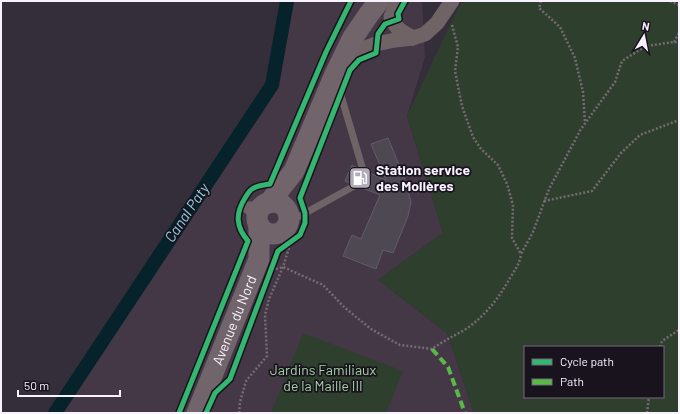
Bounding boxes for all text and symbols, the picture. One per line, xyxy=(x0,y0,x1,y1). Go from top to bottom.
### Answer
north arrow xyxy=(624,16,664,56)
text: N xyxy=(641,19,651,33)
place label: Station service des Molières xyxy=(376,161,471,194)
fuel station icon: Station service des Molières xyxy=(347,165,373,191)
water label: Canal Paty xyxy=(160,179,213,245)
street label: Avenue du Nord xyxy=(208,273,260,367)
legend xyxy=(524,346,664,398)
text: Cycle path xyxy=(560,354,614,368)
park label: Jardins Familiaux de la Maille III xyxy=(270,361,377,394)
scale bar xyxy=(18,372,120,398)
text: Path xyxy=(560,374,584,388)
text: 50 m xyxy=(24,378,49,392)

